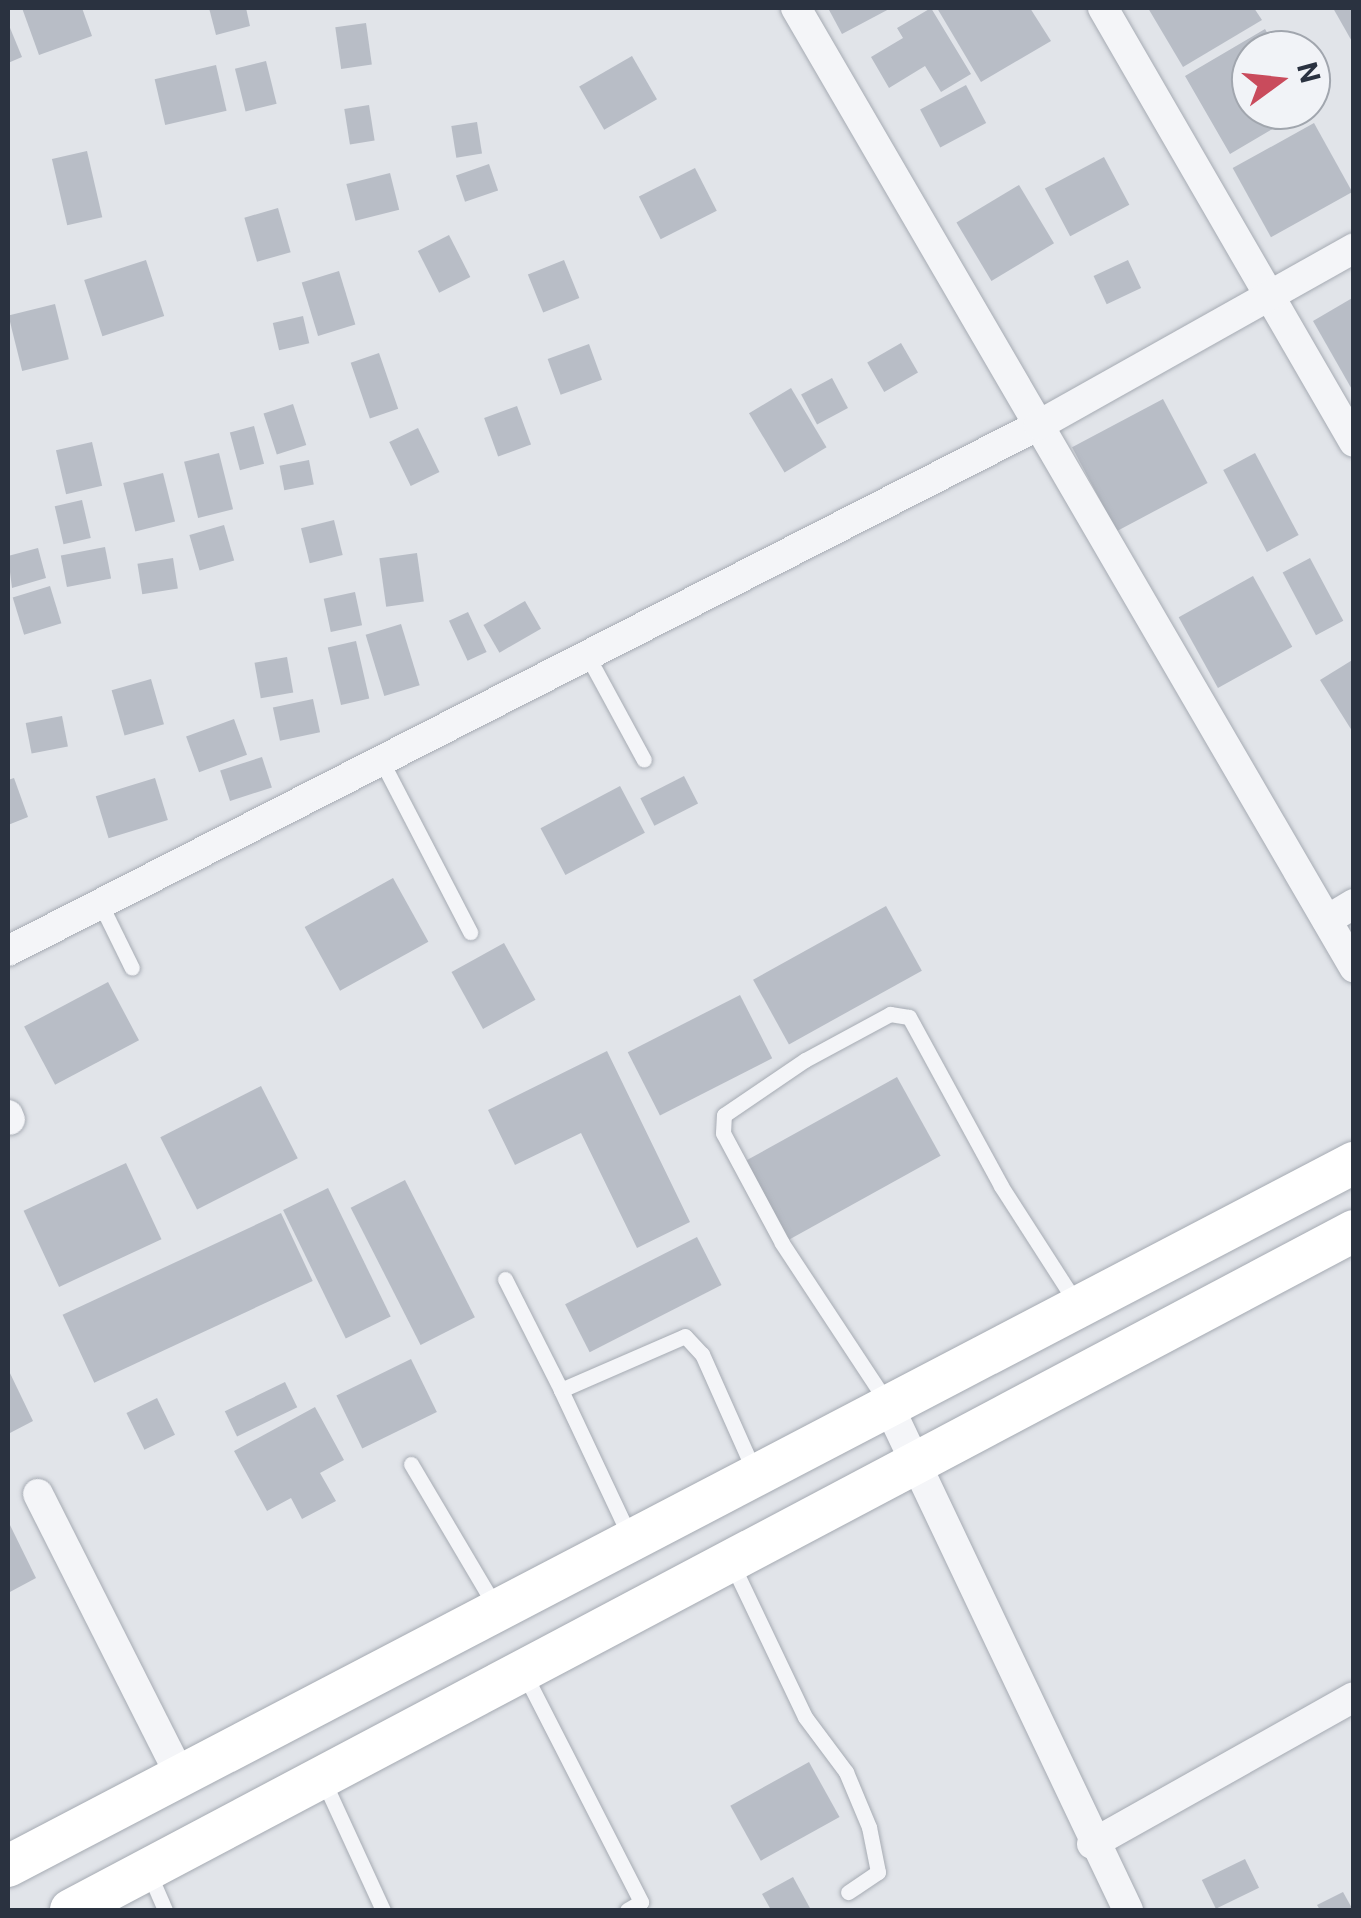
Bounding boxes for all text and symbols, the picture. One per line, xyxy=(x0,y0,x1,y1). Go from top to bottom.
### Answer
north arrow xyxy=(1231,30,1331,130)
text: N xyxy=(1290,59,1327,86)

